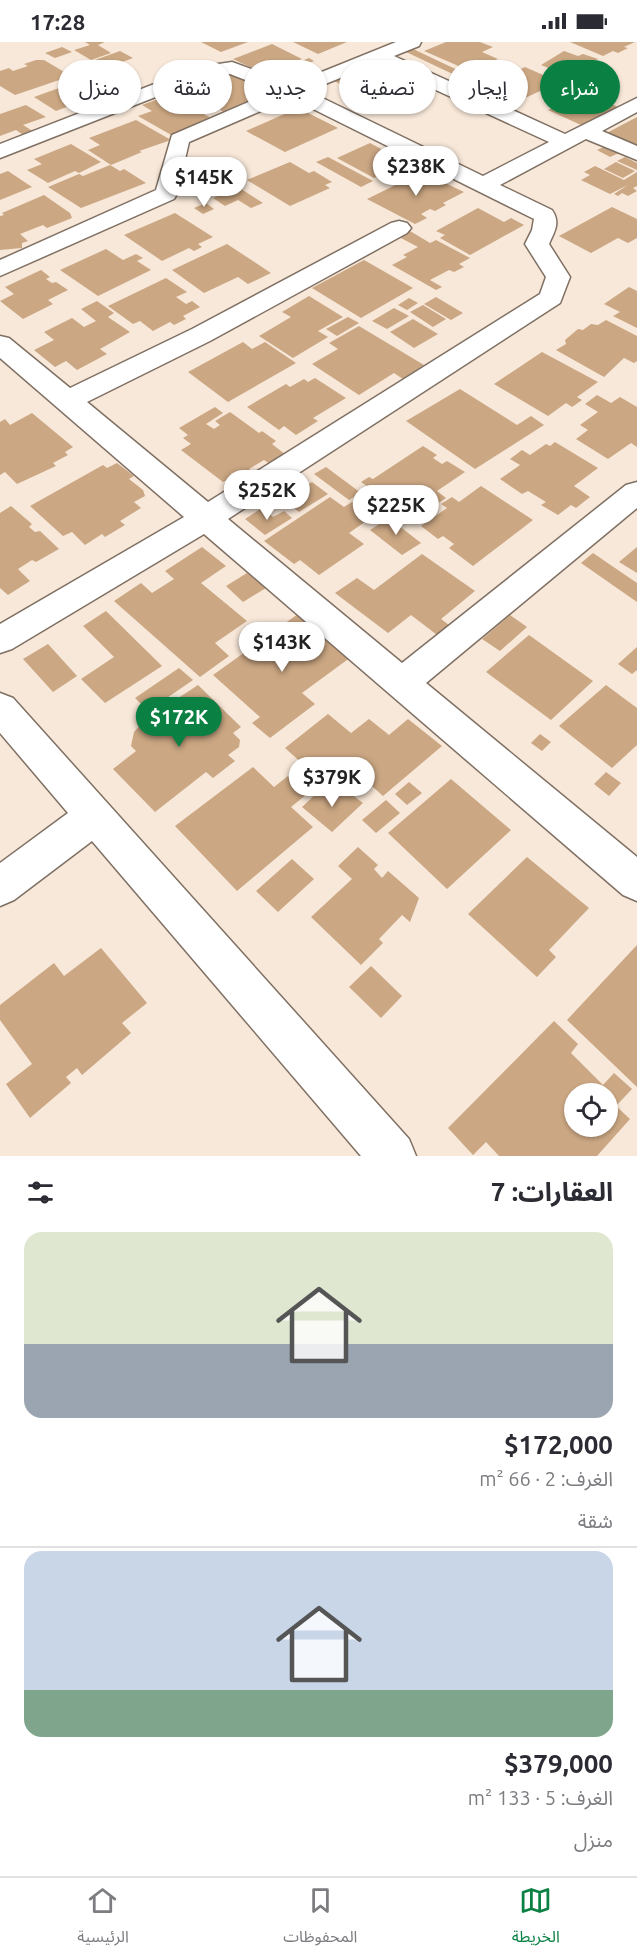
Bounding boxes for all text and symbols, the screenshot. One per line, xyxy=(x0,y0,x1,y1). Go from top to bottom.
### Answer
text: 17:28 xyxy=(30,9,85,34)
chip: منزل xyxy=(58,60,141,114)
chip: شقة xyxy=(153,60,232,114)
chip: جديد xyxy=(244,60,327,114)
chip: تصفية xyxy=(339,60,436,114)
chip: إيجار xyxy=(448,60,528,114)
chip: شراء xyxy=(540,60,620,114)
pin: $238K xyxy=(374,146,458,197)
text: $238K xyxy=(387,154,445,177)
pin: $145K xyxy=(162,157,246,208)
text: $145K xyxy=(175,165,233,188)
pin: $252K xyxy=(225,470,309,521)
text: $252K xyxy=(238,478,296,501)
pin: $225K xyxy=(354,485,438,536)
text: $225K xyxy=(367,493,425,516)
pin: $143K xyxy=(240,622,324,673)
text: $143K xyxy=(253,630,311,653)
pin: $172K xyxy=(137,697,221,748)
text: $172K xyxy=(150,705,208,728)
pin: $379K xyxy=(290,757,374,808)
text: $379K xyxy=(303,765,361,788)
map controls xyxy=(564,1083,618,1137)
button: locate xyxy=(564,1083,618,1137)
icon: filters xyxy=(24,1176,57,1209)
text: العقارات: 7 xyxy=(491,1177,613,1206)
icon: home xyxy=(265,1271,373,1379)
text: $172,000 xyxy=(504,1430,613,1459)
text: الغرف: 2 · 66 m² xyxy=(479,1467,613,1490)
text: شقة xyxy=(578,1509,613,1532)
icon: home xyxy=(265,1590,373,1698)
text: $379,000 xyxy=(504,1749,613,1778)
text: الغرف: 5 · 133 m² xyxy=(468,1786,613,1809)
text: منزل xyxy=(574,1828,613,1851)
tab: الرئيسية xyxy=(77,1884,129,1954)
tab: المحفوظات xyxy=(283,1884,357,1954)
tab: الخريطة xyxy=(512,1884,560,1954)

